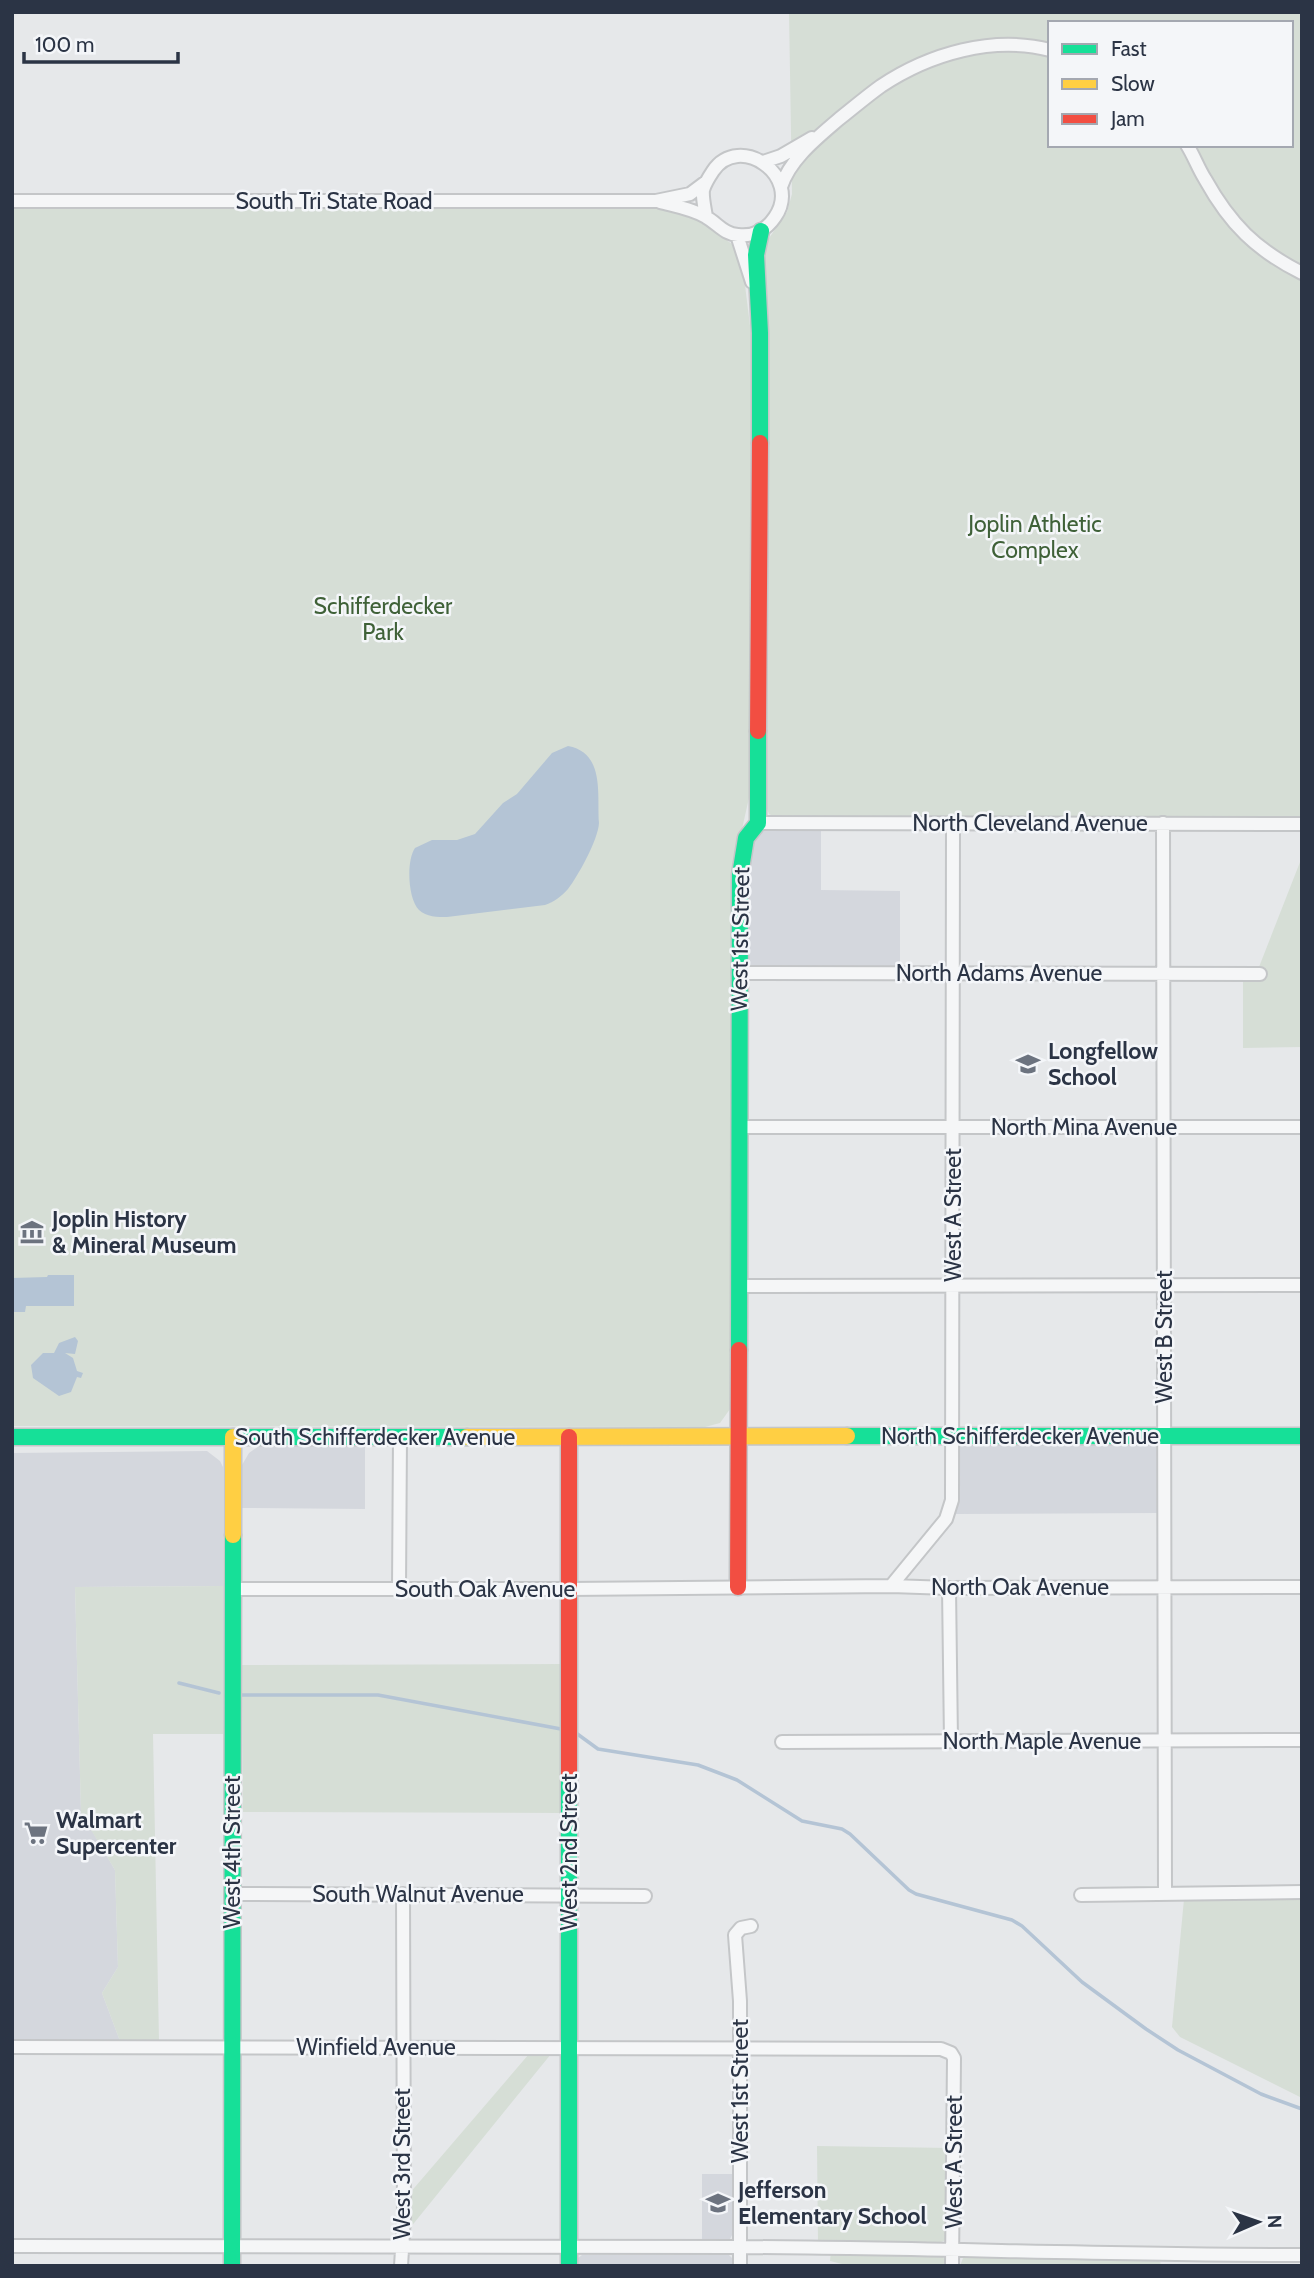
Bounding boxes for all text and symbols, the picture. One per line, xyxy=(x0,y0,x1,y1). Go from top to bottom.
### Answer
scale bar xyxy=(24,21,178,65)
legend xyxy=(1048,21,1293,147)
text: 100 m xyxy=(35,32,94,57)
text: Fast xyxy=(1111,36,1147,61)
text: Slow xyxy=(1111,71,1155,96)
text: Jam xyxy=(1110,106,1145,131)
street label: South Tri State Road xyxy=(235,187,433,215)
park label: Joplin Athletic Complex xyxy=(967,510,1102,564)
park label: Schifferdecker Park xyxy=(314,592,453,646)
street label: North Cleveland Avenue xyxy=(912,809,1148,837)
street label: West 1st Street xyxy=(725,866,755,1011)
street label: North Adams Avenue xyxy=(896,959,1103,987)
place label: Longfellow School xyxy=(1048,1037,1158,1091)
school or university icon: Longfellow School xyxy=(1014,1050,1042,1078)
street label: North Mina Avenue xyxy=(991,1113,1177,1141)
street label: West A Street xyxy=(939,1148,967,1282)
place label: Joplin History & Mineral Museum xyxy=(51,1205,237,1259)
museum icon: Joplin History & Mineral Museum xyxy=(18,1218,46,1246)
street label: West B Street xyxy=(1150,1270,1178,1404)
street label: North Schifferdecker Avenue xyxy=(881,1422,1159,1450)
street label: South Schifferdecker Avenue xyxy=(235,1423,515,1451)
street label: North Oak Avenue xyxy=(931,1573,1109,1601)
street label: South Oak Avenue xyxy=(395,1575,575,1603)
street label: North Maple Avenue xyxy=(943,1727,1142,1755)
street label: West 2nd Street xyxy=(555,1773,583,1931)
street label: West 4th Street xyxy=(218,1775,246,1928)
place label: Walmart Supercenter xyxy=(56,1806,177,1860)
supermarket icon: Walmart Supercenter xyxy=(22,1819,50,1847)
street label: South Walnut Avenue xyxy=(312,1880,524,1908)
street label: West 1st Street xyxy=(726,2019,754,2163)
street label: Winfield Avenue xyxy=(296,2033,456,2061)
street label: West 3rd Street xyxy=(388,2088,416,2240)
street label: West A Street xyxy=(940,2095,968,2229)
place label: Jefferson Elementary School xyxy=(737,2176,926,2230)
north arrow xyxy=(1223,2187,1293,2257)
school or university icon: Jefferson Elementary School xyxy=(704,2189,732,2217)
text: N xyxy=(1263,2214,1286,2229)

